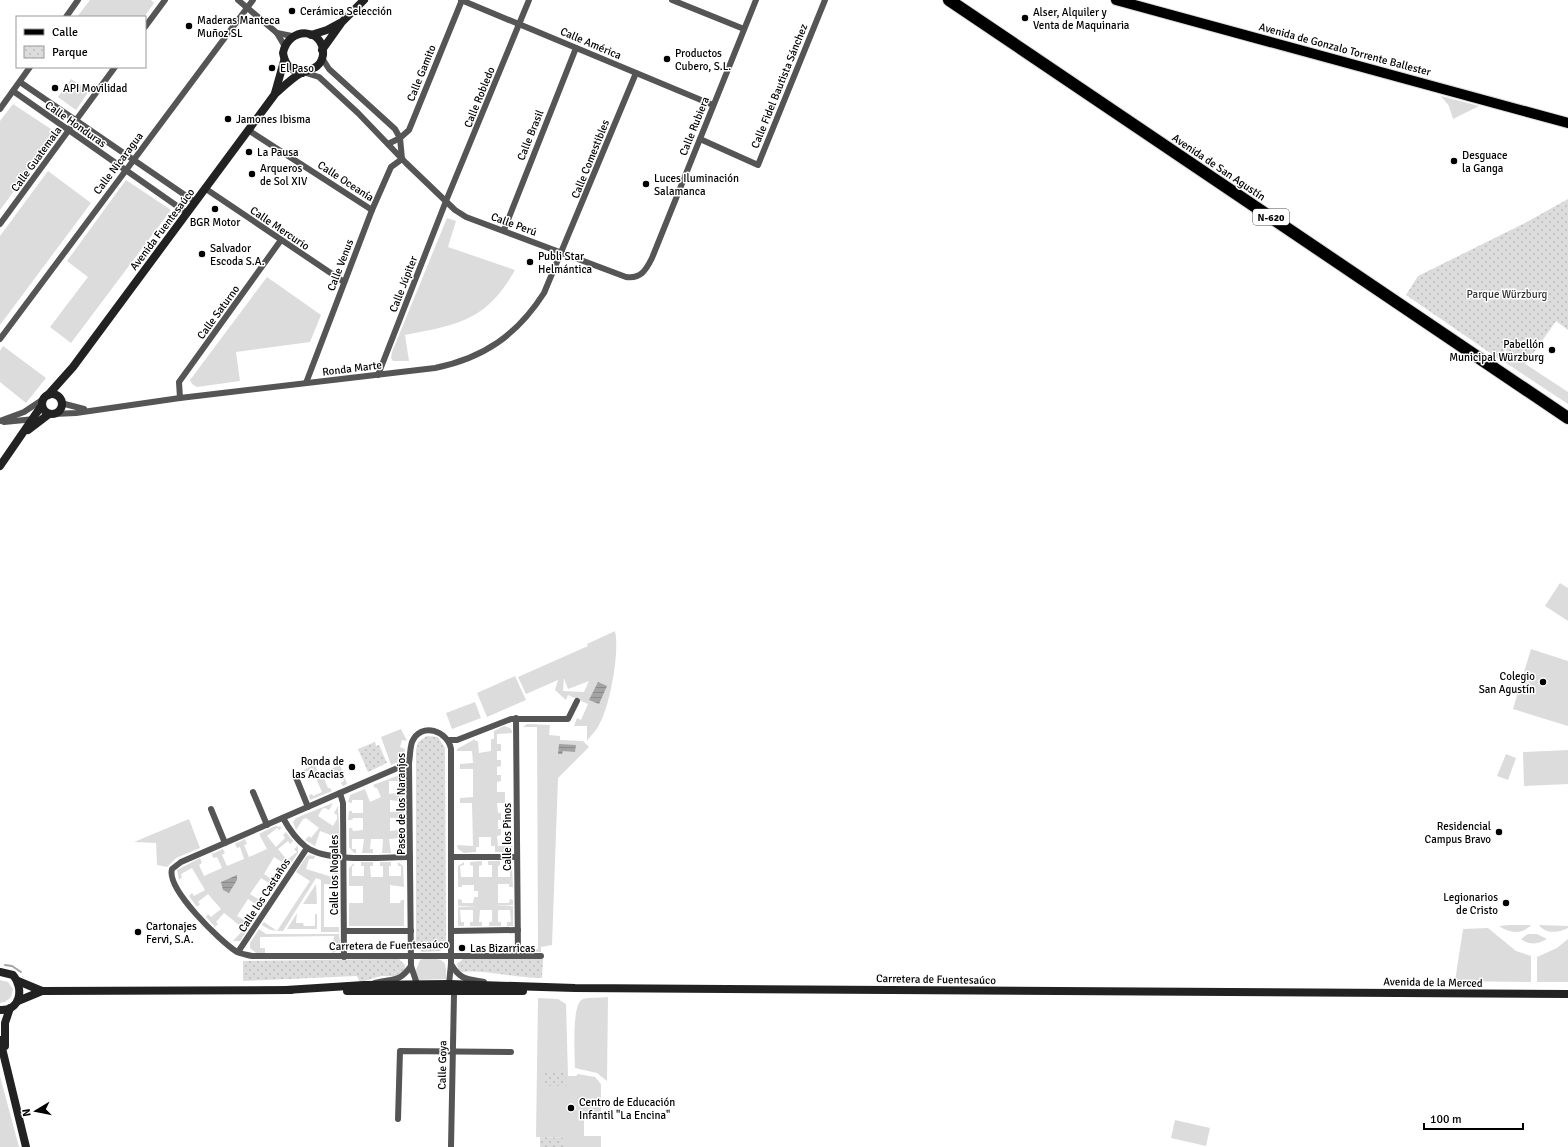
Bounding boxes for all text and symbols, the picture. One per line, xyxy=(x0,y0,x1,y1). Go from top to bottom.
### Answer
place label: Cerámica Selección xyxy=(300,5,392,18)
marker: Cerámica Selección xyxy=(287,6,297,16)
place label: Alser, Alquiler y Venta de Maquinaria xyxy=(1033,6,1130,32)
marker: Alser, Alquiler y Venta de Maquinaria xyxy=(1020,13,1030,23)
place label: Maderas Manteca Muñoz SL xyxy=(197,14,280,40)
legend xyxy=(16,16,146,68)
street label: Avenida de Gonzalo Torrente Ballester xyxy=(1258,20,1432,79)
marker: Maderas Manteca Muñoz SL xyxy=(184,21,194,31)
street label: Calle Fidel Bautista Sánchez xyxy=(749,22,810,150)
text: Calle xyxy=(52,25,78,40)
street label: Calle América xyxy=(558,25,624,62)
street label: Calle Gamito xyxy=(404,43,439,103)
text: Parque xyxy=(52,45,88,60)
place label: Productos Cubero, S.L. xyxy=(675,47,731,73)
marker: Productos Cubero, S.L. xyxy=(662,54,672,64)
place label: El Paso xyxy=(280,62,314,75)
marker: El Paso xyxy=(267,63,277,73)
street label: Calle Robledo xyxy=(461,65,498,130)
place label: API Movilidad xyxy=(63,82,127,95)
marker: API Movilidad xyxy=(50,83,60,93)
street label: Calle Rubiera xyxy=(677,94,712,158)
street label: Calle Honduras xyxy=(43,99,109,150)
street label: Calle Brasil xyxy=(514,108,546,162)
place label: Jamones Ibisma xyxy=(236,113,311,126)
marker: Jamones Ibisma xyxy=(223,114,233,124)
street label: Calle Comestibles xyxy=(569,118,612,200)
street label: Calle Guatemala xyxy=(8,124,65,194)
street label: Calle Nicaragua xyxy=(91,129,146,197)
street label: Avenida de San Agustín xyxy=(1170,131,1268,204)
place label: La Pausa xyxy=(257,146,299,159)
marker: La Pausa xyxy=(244,147,254,157)
place label: Desguace la Ganga xyxy=(1462,149,1507,175)
marker: Desguace la Ganga xyxy=(1449,156,1459,166)
street label: Calle Oceanía xyxy=(315,158,377,205)
place label: Arqueros de Sol XIV xyxy=(260,162,308,188)
marker: Arqueros de Sol XIV xyxy=(247,169,257,179)
place label: Luces Iluminación Salamanca xyxy=(654,172,739,198)
marker: Luces Iluminación Salamanca xyxy=(641,179,651,189)
street label: Avenida Fuentesaúco xyxy=(127,186,198,273)
marker: BGR Motor xyxy=(210,204,220,214)
street label: Calle Mercurio xyxy=(248,204,312,253)
road number: N-620 xyxy=(1253,209,1289,225)
street label: Calle Perú xyxy=(489,210,539,239)
place label: BGR Motor xyxy=(190,216,240,229)
street label: Calle Venus xyxy=(325,237,356,293)
place label: Salvador Escoda S.A. xyxy=(210,242,265,268)
marker: Salvador Escoda S.A. xyxy=(197,249,207,259)
place label: Publi Star Helmántica xyxy=(538,250,593,276)
street label: Calle Júpiter xyxy=(387,254,420,314)
marker: Publi Star Helmántica xyxy=(525,257,535,267)
street label: Calle Saturno xyxy=(194,283,242,342)
park label: Parque Würzburg xyxy=(1467,288,1548,301)
place label: Pabellón Municipal Würzburg xyxy=(1449,338,1544,364)
marker: Pabellón Municipal Würzburg xyxy=(1547,345,1557,355)
street label: Ronda Marte xyxy=(321,358,383,379)
place label: Colegio San Agustín xyxy=(1479,670,1535,696)
marker: Colegio San Agustín xyxy=(1538,677,1548,687)
street label: Paseo de los Naranjos xyxy=(395,753,408,855)
place label: Ronda de las Acacias xyxy=(292,755,344,781)
marker: Ronda de las Acacias xyxy=(347,762,357,772)
street label: Calle los Pinos xyxy=(501,803,514,871)
place label: Residencial Campus Bravo xyxy=(1425,820,1491,846)
marker: Residencial Campus Bravo xyxy=(1494,827,1504,837)
street label: Calle los Nogales xyxy=(328,835,341,915)
street label: Calle los Castaños xyxy=(236,856,293,935)
place label: Legionarios de Cristo xyxy=(1443,891,1498,917)
marker: Legionarios de Cristo xyxy=(1501,898,1511,908)
place label: Cartonajes Fervi, S.A. xyxy=(146,920,197,946)
marker: Cartonajes Fervi, S.A. xyxy=(133,927,143,937)
street label: Carretera de Fuentesaúco xyxy=(329,938,449,953)
place label: Las Bizarricas xyxy=(470,942,536,955)
marker: Las Bizarricas xyxy=(457,943,467,953)
street label: Carretera de Fuentesaúco xyxy=(876,972,996,987)
street label: Avenida de la Merced xyxy=(1383,975,1483,990)
street label: Calle Goya xyxy=(436,1040,449,1090)
north arrow xyxy=(16,1091,56,1131)
place label: Centro de Educación Infantil "La Encina" xyxy=(579,1096,675,1122)
marker: Centro de Educación Infantil "La Encina" xyxy=(566,1103,576,1113)
scale bar xyxy=(1424,1105,1523,1131)
text: N xyxy=(20,1108,34,1118)
text: 100 m xyxy=(1430,1112,1462,1127)

